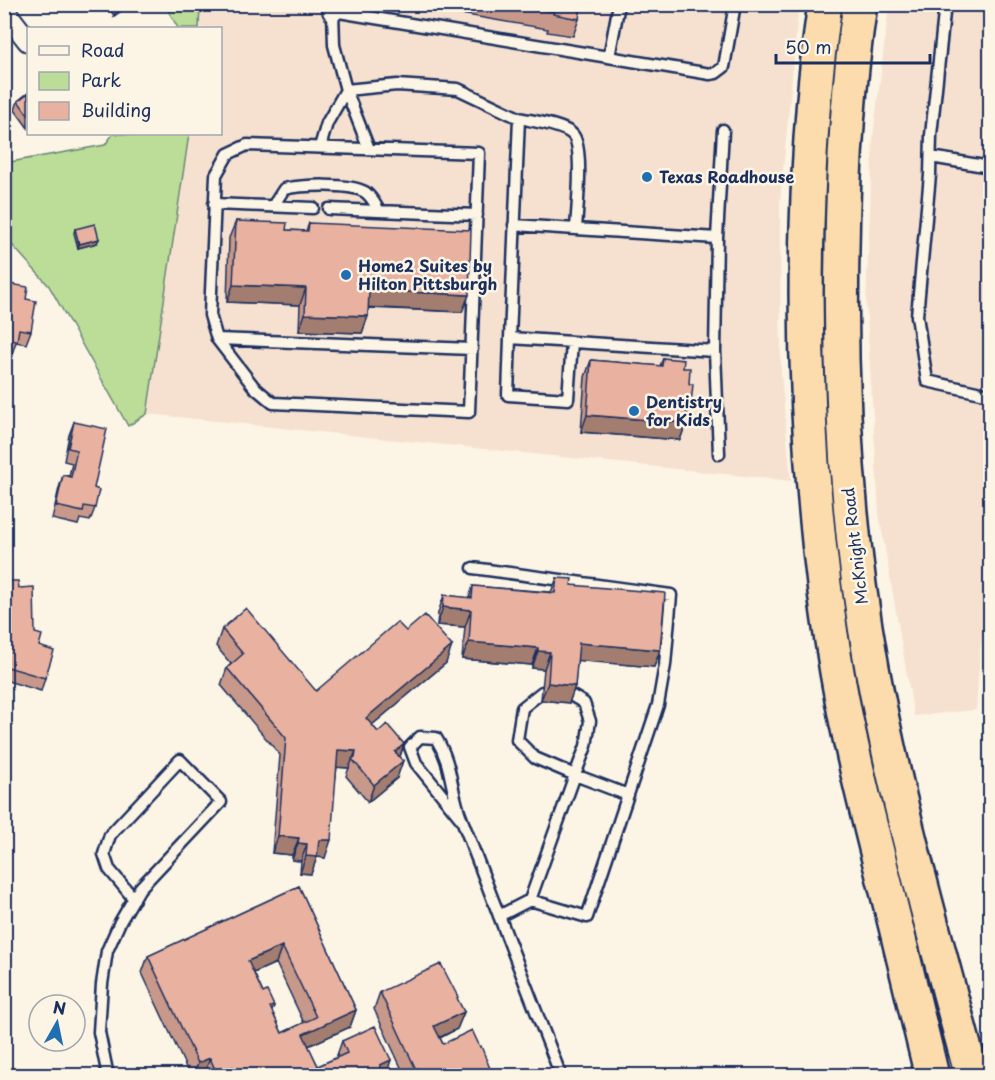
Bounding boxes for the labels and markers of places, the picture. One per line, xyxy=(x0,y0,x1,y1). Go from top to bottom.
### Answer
place label: Texas Roadhouse xyxy=(659,164,794,188)
marker: Texas Roadhouse xyxy=(640,170,654,184)
place label: Home2 Suites by Hilton Pittsburgh xyxy=(358,253,497,295)
marker: Home2 Suites by Hilton Pittsburgh xyxy=(339,268,353,282)
place label: Dentistry for Kids xyxy=(646,389,722,431)
marker: Dentistry for Kids xyxy=(627,404,641,418)

